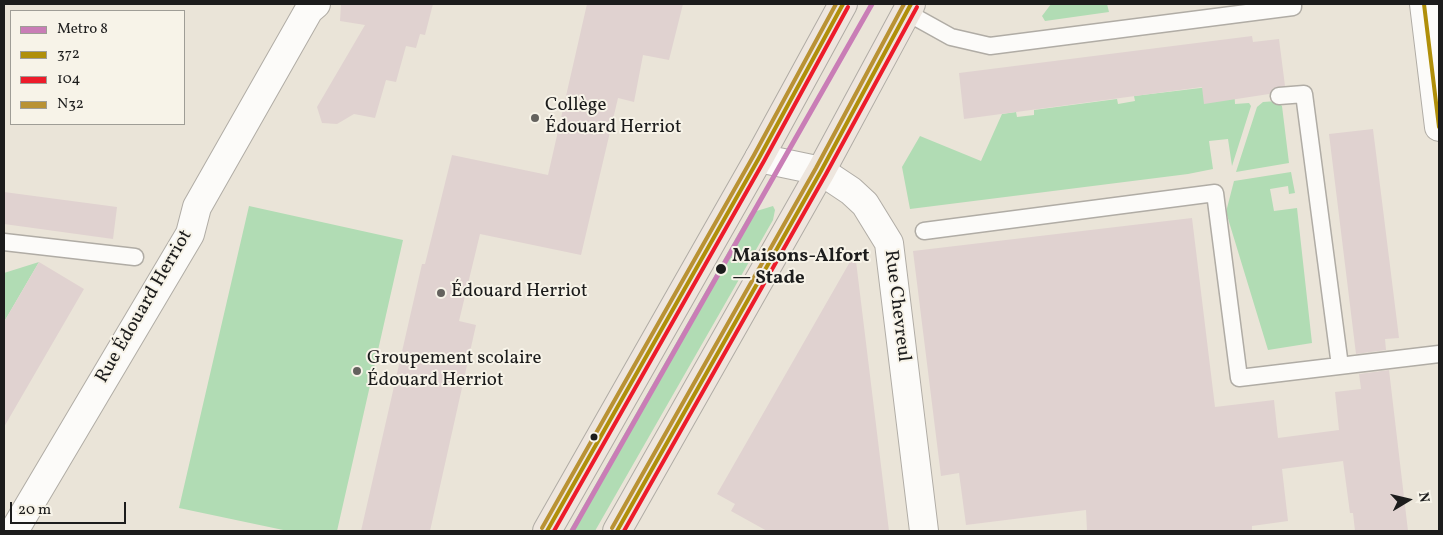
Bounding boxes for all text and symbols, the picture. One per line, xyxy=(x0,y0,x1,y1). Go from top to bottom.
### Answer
legend xyxy=(10,10,185,125)
text: Metro 8 xyxy=(57,19,108,40)
text: 372 xyxy=(57,44,80,65)
text: 104 xyxy=(57,69,80,90)
text: N32 xyxy=(57,94,84,115)
place label: Collège Édouard Herriot xyxy=(545,96,682,140)
marker: Collège Édouard Herriot xyxy=(529,112,541,124)
street label: Rue Édouard Herriot xyxy=(92,226,198,388)
place label: Maisons-Alfort — Stade xyxy=(732,247,869,291)
street label: Rue Chevreul xyxy=(878,249,914,363)
marker: Maisons-Alfort — Stade xyxy=(714,262,728,276)
place label: Édouard Herriot xyxy=(451,282,588,304)
marker: Édouard Herriot xyxy=(435,287,447,299)
place label: Groupement scolaire Édouard Herriot xyxy=(367,349,542,393)
marker: Groupement scolaire Édouard Herriot xyxy=(351,365,363,377)
unlabelled marker xyxy=(589,432,599,442)
north arrow xyxy=(1383,475,1433,525)
text: N xyxy=(1413,491,1433,504)
scale bar xyxy=(12,492,129,524)
text: 20 m xyxy=(18,500,51,521)

